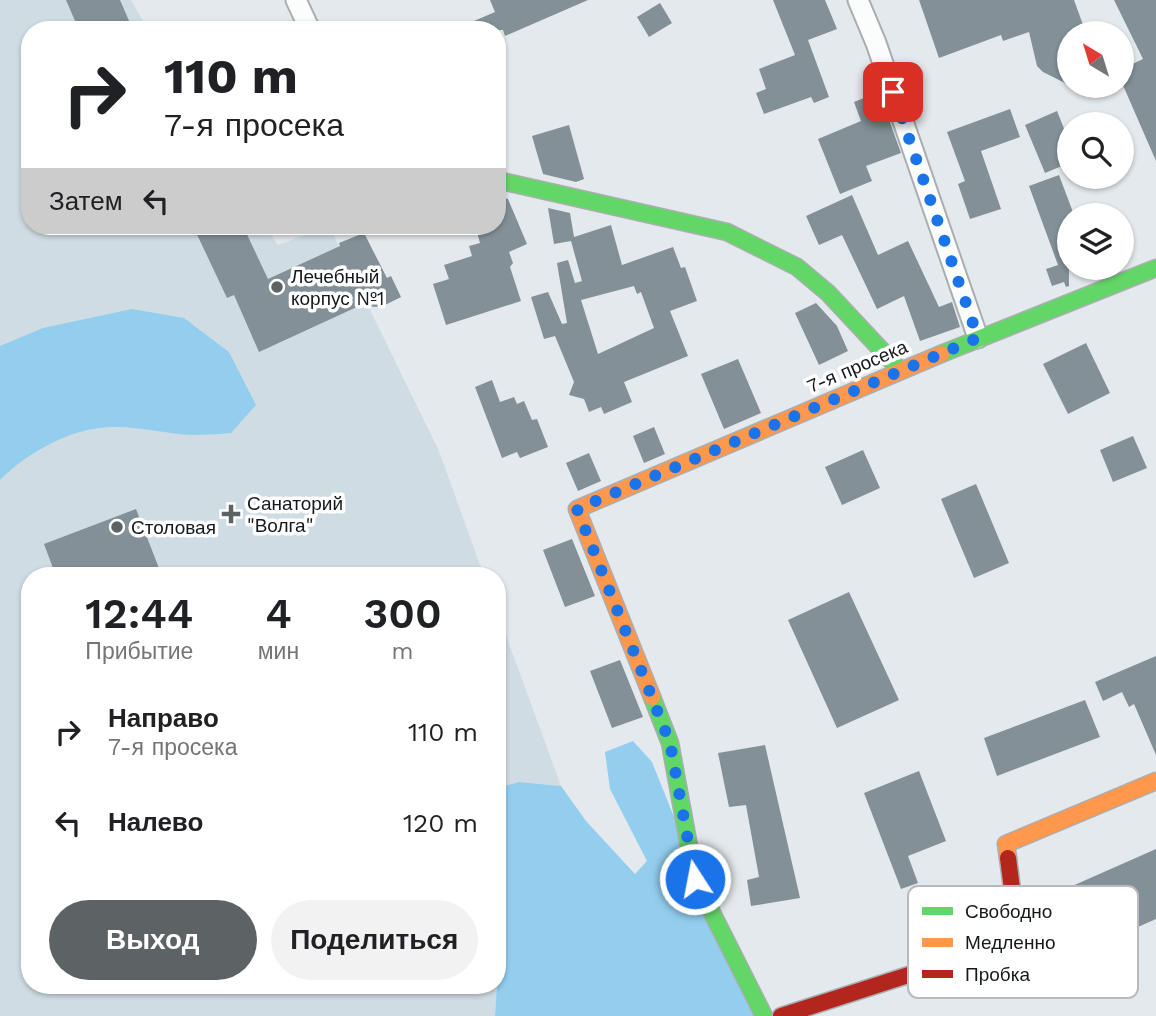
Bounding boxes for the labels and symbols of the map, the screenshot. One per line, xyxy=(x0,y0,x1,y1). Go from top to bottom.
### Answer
north arrow xyxy=(1057,21,1134,98)
pin xyxy=(863,62,923,122)
place label: Лечебный корпус №1 xyxy=(291,265,384,310)
marker: Лечебный корпус №1 xyxy=(269,279,285,295)
street label: 7-я просека xyxy=(803,335,911,398)
place label: Санаторий "Волга" xyxy=(247,492,343,537)
marker: Санаторий "Волга" xyxy=(221,504,241,524)
place label: Столовая xyxy=(131,516,216,539)
marker: Столовая xyxy=(109,519,125,535)
position arrow xyxy=(658,842,732,916)
legend xyxy=(908,886,1138,998)
text: Свободно xyxy=(965,900,1052,923)
text: Медленно xyxy=(965,931,1055,954)
text: Пробка xyxy=(965,963,1030,986)

